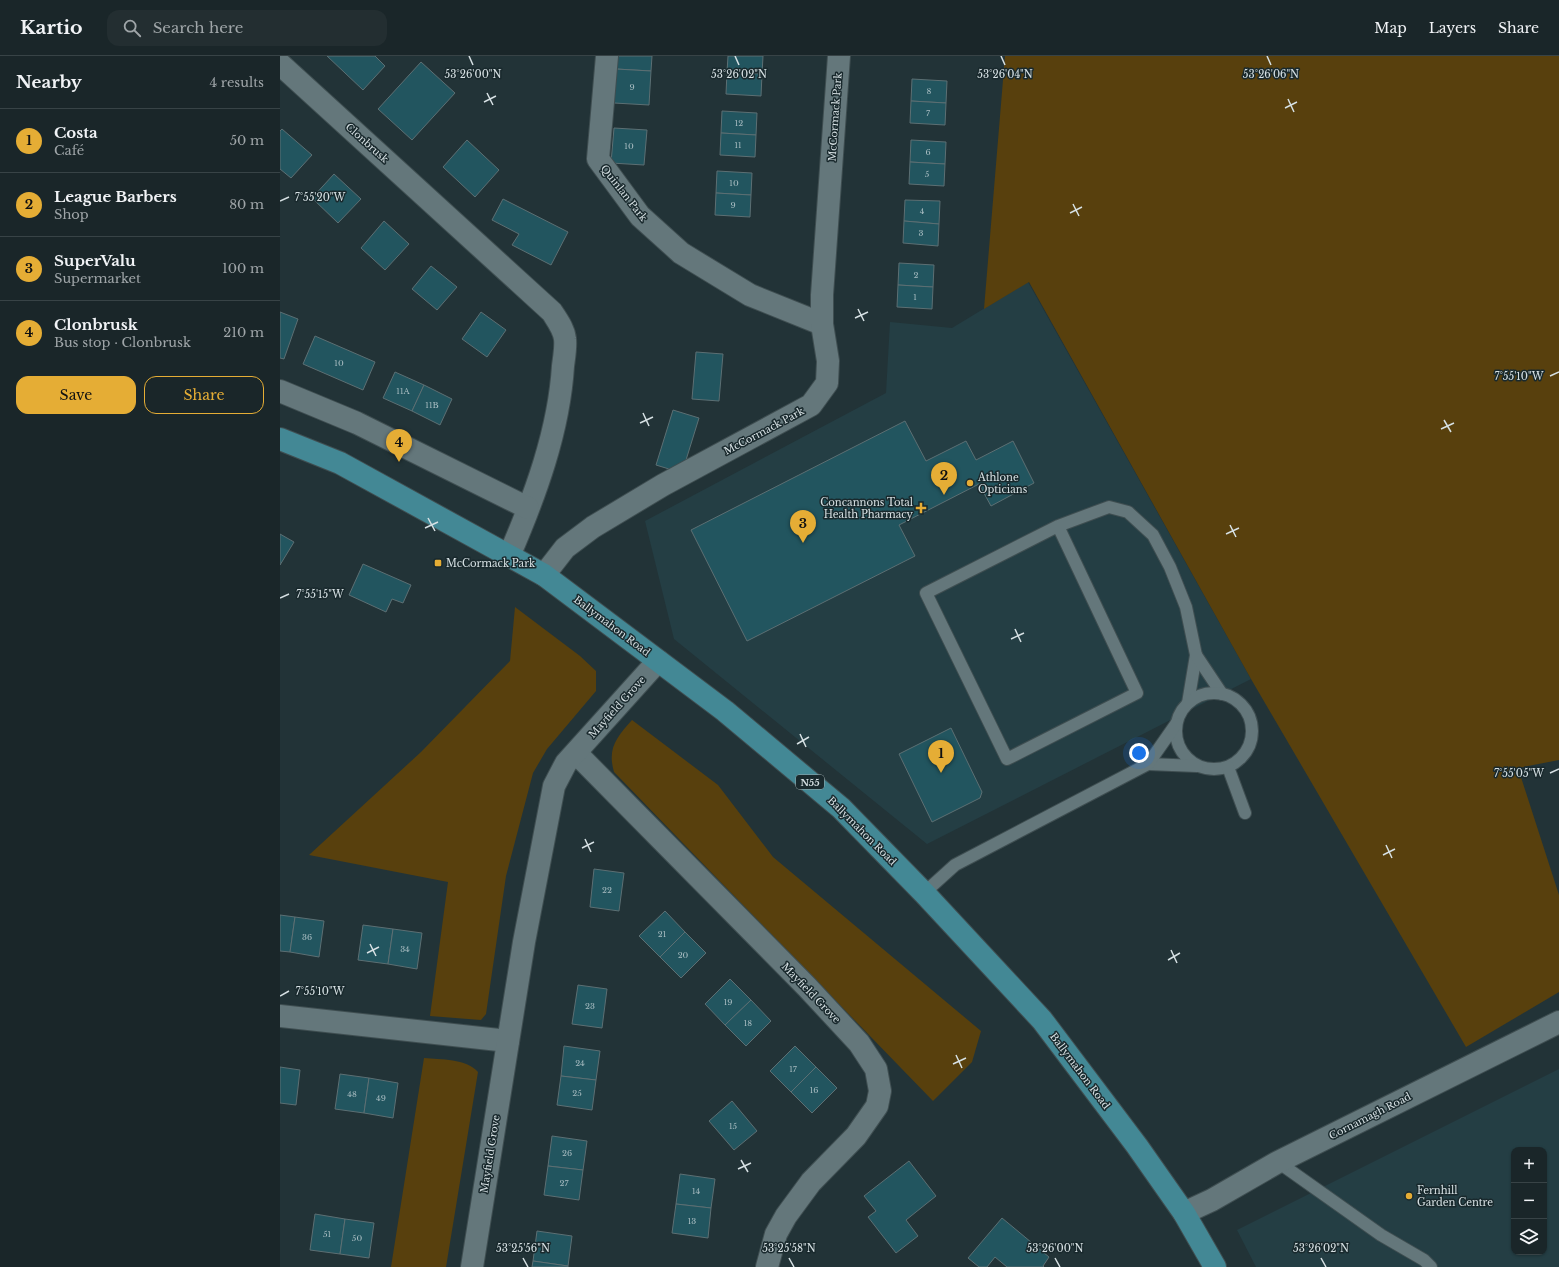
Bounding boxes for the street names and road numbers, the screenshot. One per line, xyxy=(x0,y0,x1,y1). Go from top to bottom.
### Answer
street label: McCormack Park xyxy=(825,71,845,162)
street label: Clonbrusk xyxy=(343,120,392,166)
street label: Quinlan Park xyxy=(598,162,651,225)
street label: McCormack Park xyxy=(722,404,807,458)
street label: Ballymahon Road xyxy=(571,593,653,659)
street label: Mayfield Grove xyxy=(586,673,648,741)
road number: N55 xyxy=(796,775,824,789)
street label: Ballymahon Road xyxy=(825,794,899,868)
street label: Mayfield Grove xyxy=(779,960,843,1026)
street label: Ballymahon Road xyxy=(1047,1030,1113,1112)
street label: Cornamagh Road xyxy=(1327,1090,1413,1142)
street label: Mayfield Grove xyxy=(477,1114,503,1194)

